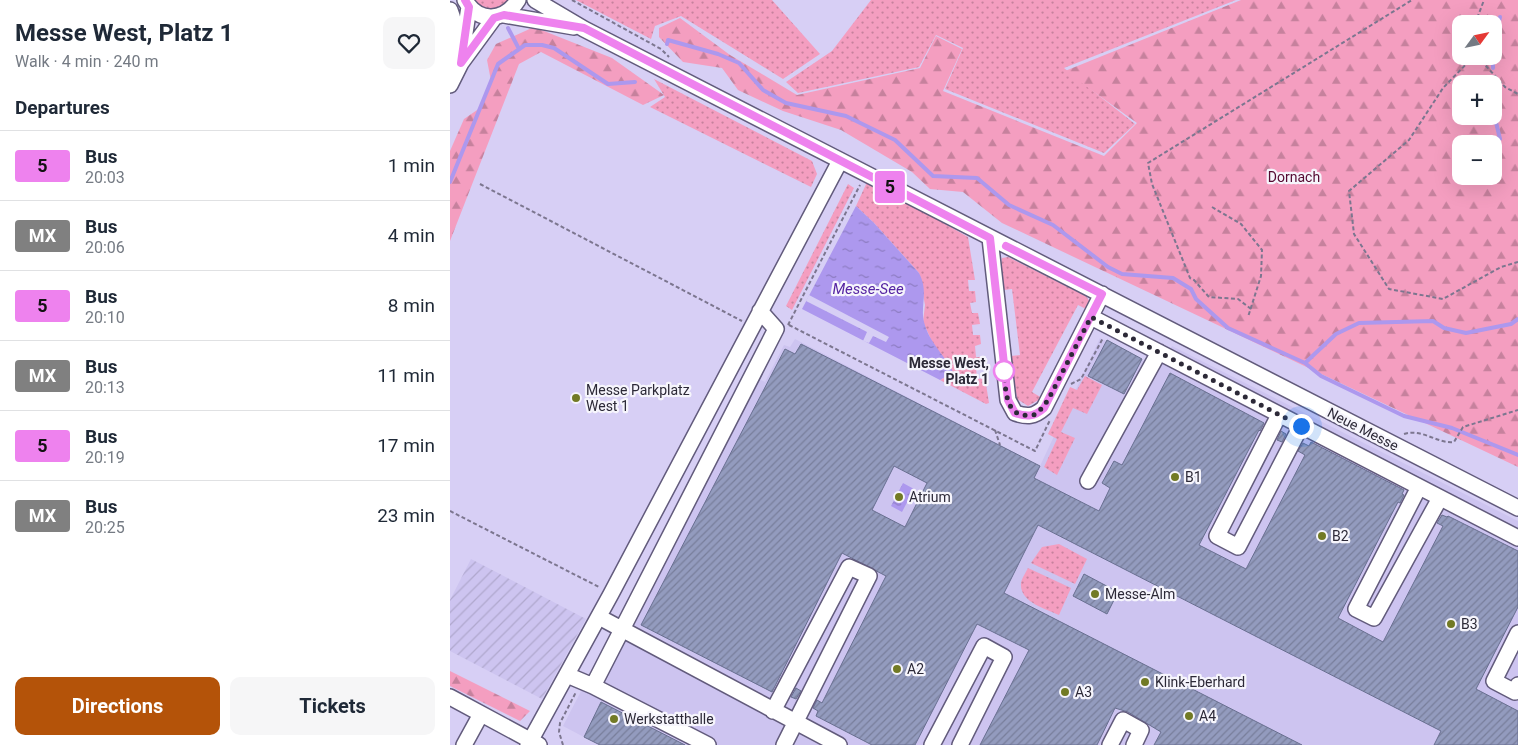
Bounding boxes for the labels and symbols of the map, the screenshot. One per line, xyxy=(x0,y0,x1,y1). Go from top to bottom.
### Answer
north arrow xyxy=(1452,15,1502,65)
park label: Dornach xyxy=(1268,169,1320,185)
line badge: 5 xyxy=(874,171,906,203)
water label: Messe-See xyxy=(832,280,904,298)
place label: Messe West, Platz 1 xyxy=(909,355,989,387)
marker: Messe West, Platz 1 xyxy=(993,360,1015,382)
place label: Messe Parkplatz West 1 xyxy=(586,382,690,414)
marker: Messe Parkplatz West 1 xyxy=(570,392,582,404)
street label: Neue Messe xyxy=(1325,404,1401,454)
your location xyxy=(1289,414,1314,439)
place label: B1 xyxy=(1185,469,1202,485)
marker: B1 xyxy=(1169,471,1181,483)
place label: Atrium xyxy=(909,489,951,505)
marker: Atrium xyxy=(893,491,905,503)
place label: B2 xyxy=(1332,528,1349,544)
marker: B2 xyxy=(1316,530,1328,542)
place label: Messe-Alm xyxy=(1105,586,1175,602)
marker: Messe-Alm xyxy=(1089,588,1101,600)
place label: B3 xyxy=(1461,616,1478,632)
marker: B3 xyxy=(1445,618,1457,630)
place label: A2 xyxy=(907,661,924,677)
marker: A2 xyxy=(891,663,903,675)
place label: Klink-Eberhard xyxy=(1155,674,1245,690)
marker: Klink-Eberhard xyxy=(1139,676,1151,688)
place label: A3 xyxy=(1075,684,1092,700)
marker: A3 xyxy=(1059,686,1071,698)
place label: A4 xyxy=(1199,708,1216,724)
marker: A4 xyxy=(1183,710,1195,722)
place label: Werkstatthalle xyxy=(624,711,714,727)
marker: Werkstatthalle xyxy=(608,713,620,725)

